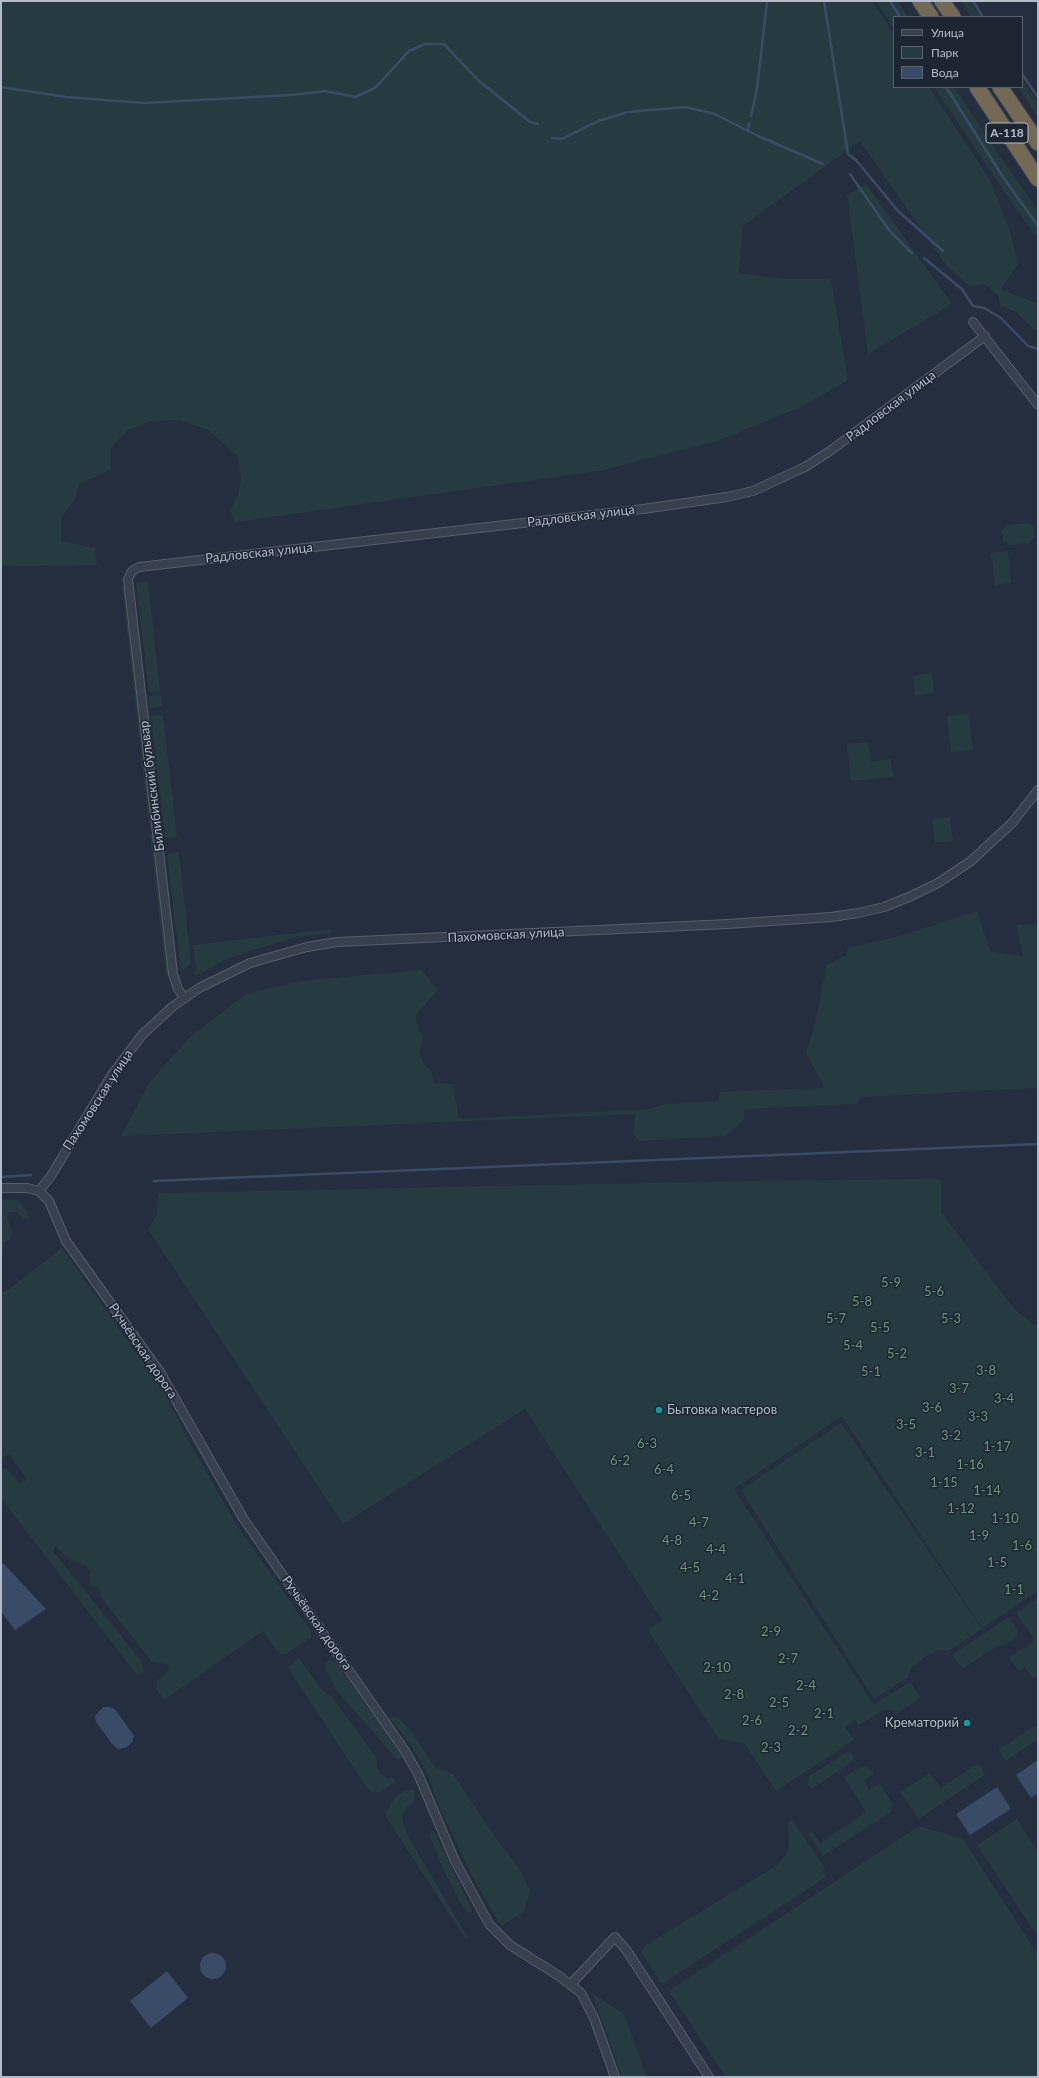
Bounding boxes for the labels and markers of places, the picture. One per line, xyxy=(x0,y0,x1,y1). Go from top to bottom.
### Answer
place label: Бытовка мастеров xyxy=(667,1402,777,1418)
marker: Бытовка мастеров xyxy=(654,1405,664,1415)
place label: Крематорий xyxy=(885,1715,959,1731)
marker: Крематорий xyxy=(962,1718,972,1728)

